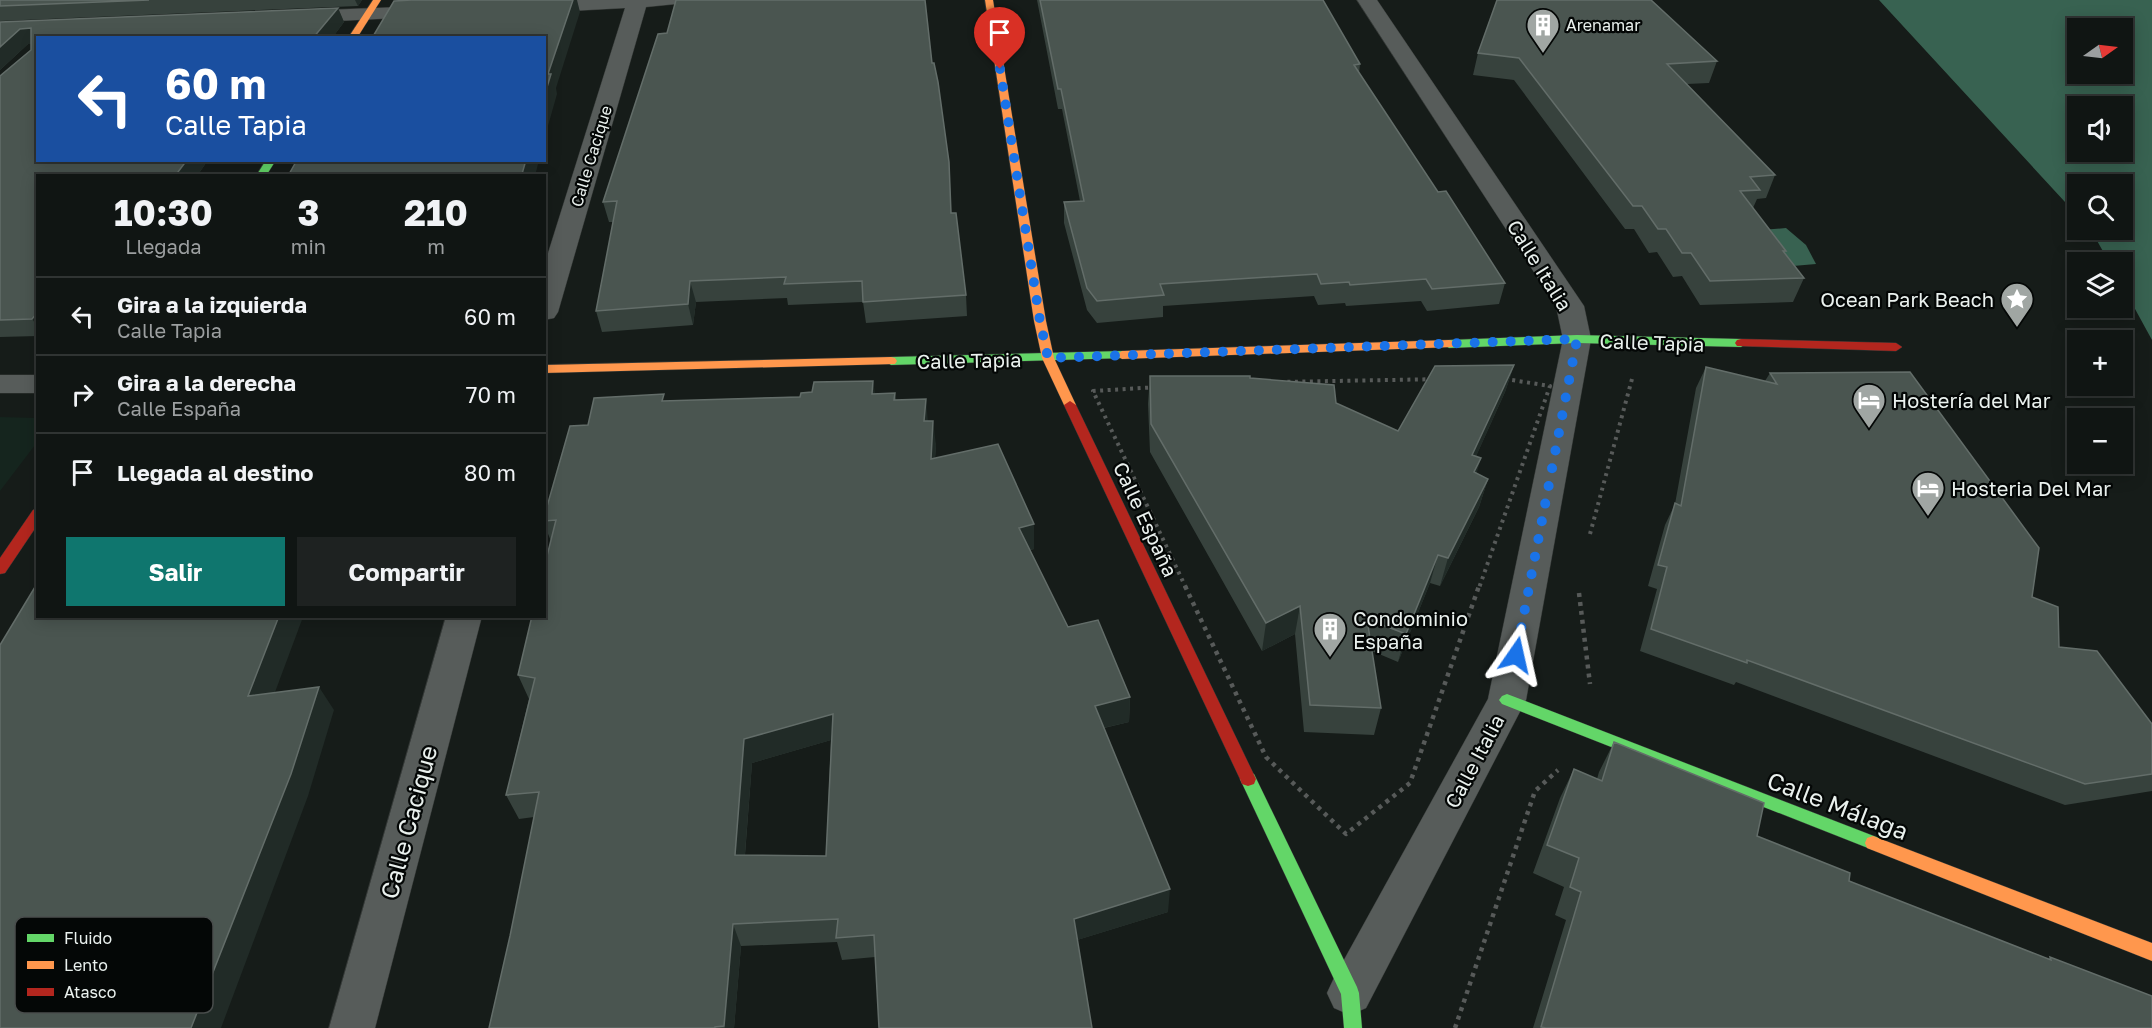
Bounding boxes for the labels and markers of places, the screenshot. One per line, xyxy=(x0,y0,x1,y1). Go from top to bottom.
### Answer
pin xyxy=(974,7,1025,69)
building icon: Arenamar xyxy=(1525,7,1561,54)
place label: Arenamar xyxy=(1566,15,1640,35)
place icon: Ocean Park Beach xyxy=(1999,281,2035,328)
place label: Ocean Park Beach xyxy=(1820,287,1994,311)
hotel icon: Hostería del Mar xyxy=(1851,382,1887,429)
place label: Hostería del Mar xyxy=(1892,388,2051,412)
hotel icon: Hosteria Del Mar xyxy=(1910,470,1946,517)
place label: Hosteria Del Mar xyxy=(1951,476,2111,500)
place label: Condominio España xyxy=(1353,606,1468,653)
building icon: Condominio España xyxy=(1312,611,1348,658)

